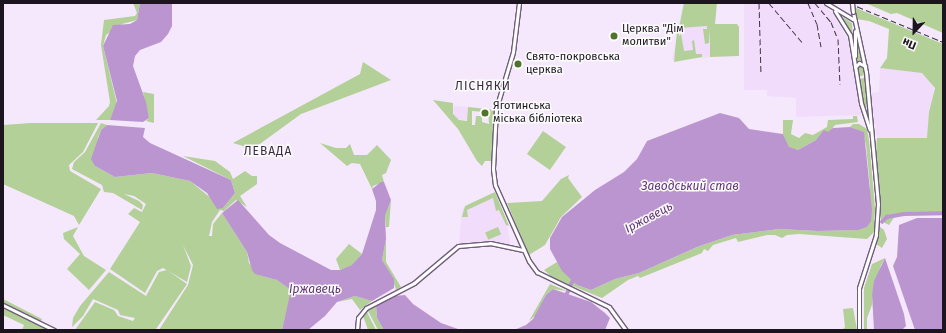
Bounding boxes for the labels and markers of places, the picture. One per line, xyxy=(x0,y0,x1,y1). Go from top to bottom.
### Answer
place label: Церква "Дім молитви" xyxy=(622,23,684,49)
marker: Церква "Дім молитви" xyxy=(609,31,619,41)
place label: Свято-покровська церква xyxy=(526,51,620,77)
marker: Свято-покровська церква xyxy=(513,59,523,69)
place label: Яготинська міська бібліотека xyxy=(493,100,582,126)
marker: Яготинська міська бібліотека xyxy=(480,108,490,118)

